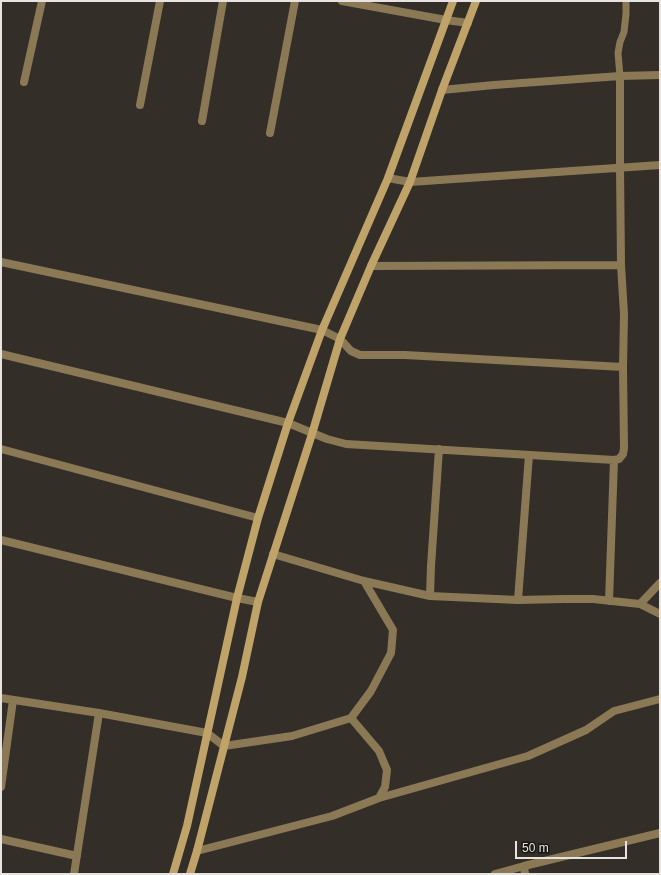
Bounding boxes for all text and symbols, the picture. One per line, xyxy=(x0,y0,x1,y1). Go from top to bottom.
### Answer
scale bar xyxy=(517,833,629,859)
text: 50 m xyxy=(522,841,549,855)

